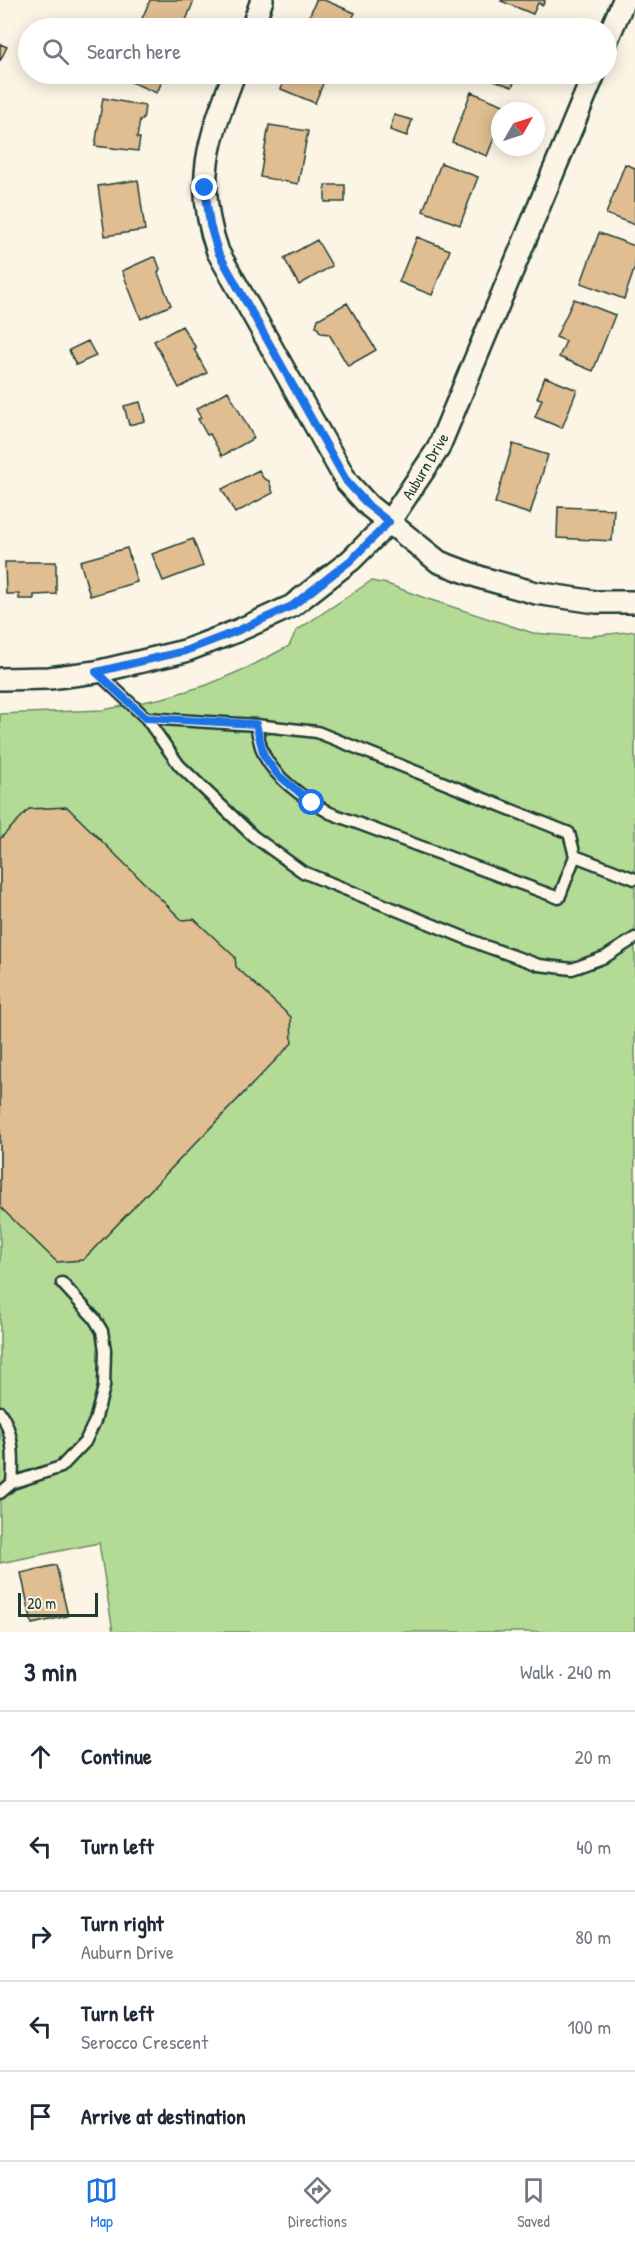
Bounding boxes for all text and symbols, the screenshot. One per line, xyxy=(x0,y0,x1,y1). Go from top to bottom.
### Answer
search box xyxy=(18,18,617,84)
icon: search xyxy=(39,35,72,68)
text: Search here xyxy=(87,36,181,66)
north arrow xyxy=(491,102,545,156)
route end xyxy=(191,174,217,200)
street label: Auburn Drive xyxy=(396,428,454,504)
route start xyxy=(298,789,324,815)
scale bar xyxy=(18,1590,98,1618)
text: 20 m xyxy=(27,1592,56,1614)
text: 3 min xyxy=(24,1654,77,1689)
text: Walk · 240 m xyxy=(520,1658,611,1685)
icon: ahead xyxy=(24,1740,57,1773)
text: Continue xyxy=(81,1741,152,1771)
text: 20 m xyxy=(574,1743,611,1770)
icon: left xyxy=(24,1830,57,1863)
text: Turn left xyxy=(81,1831,154,1861)
text: 40 m xyxy=(576,1833,611,1860)
text: Turn right xyxy=(81,1908,164,1938)
icon: right xyxy=(24,1920,57,1953)
text: 80 m xyxy=(575,1923,611,1950)
text: Auburn Drive xyxy=(81,1938,174,1965)
text: Turn left xyxy=(81,1998,154,2028)
icon: left xyxy=(24,2010,57,2043)
text: 100 m xyxy=(568,2013,611,2040)
text: Serocco Crescent xyxy=(81,2028,208,2055)
icon: arrive xyxy=(24,2100,57,2133)
text: Arrive at destination xyxy=(81,2101,246,2131)
tab: Map xyxy=(85,2174,118,2232)
tab: Directions xyxy=(288,2174,347,2232)
tab: Saved xyxy=(517,2174,550,2232)

